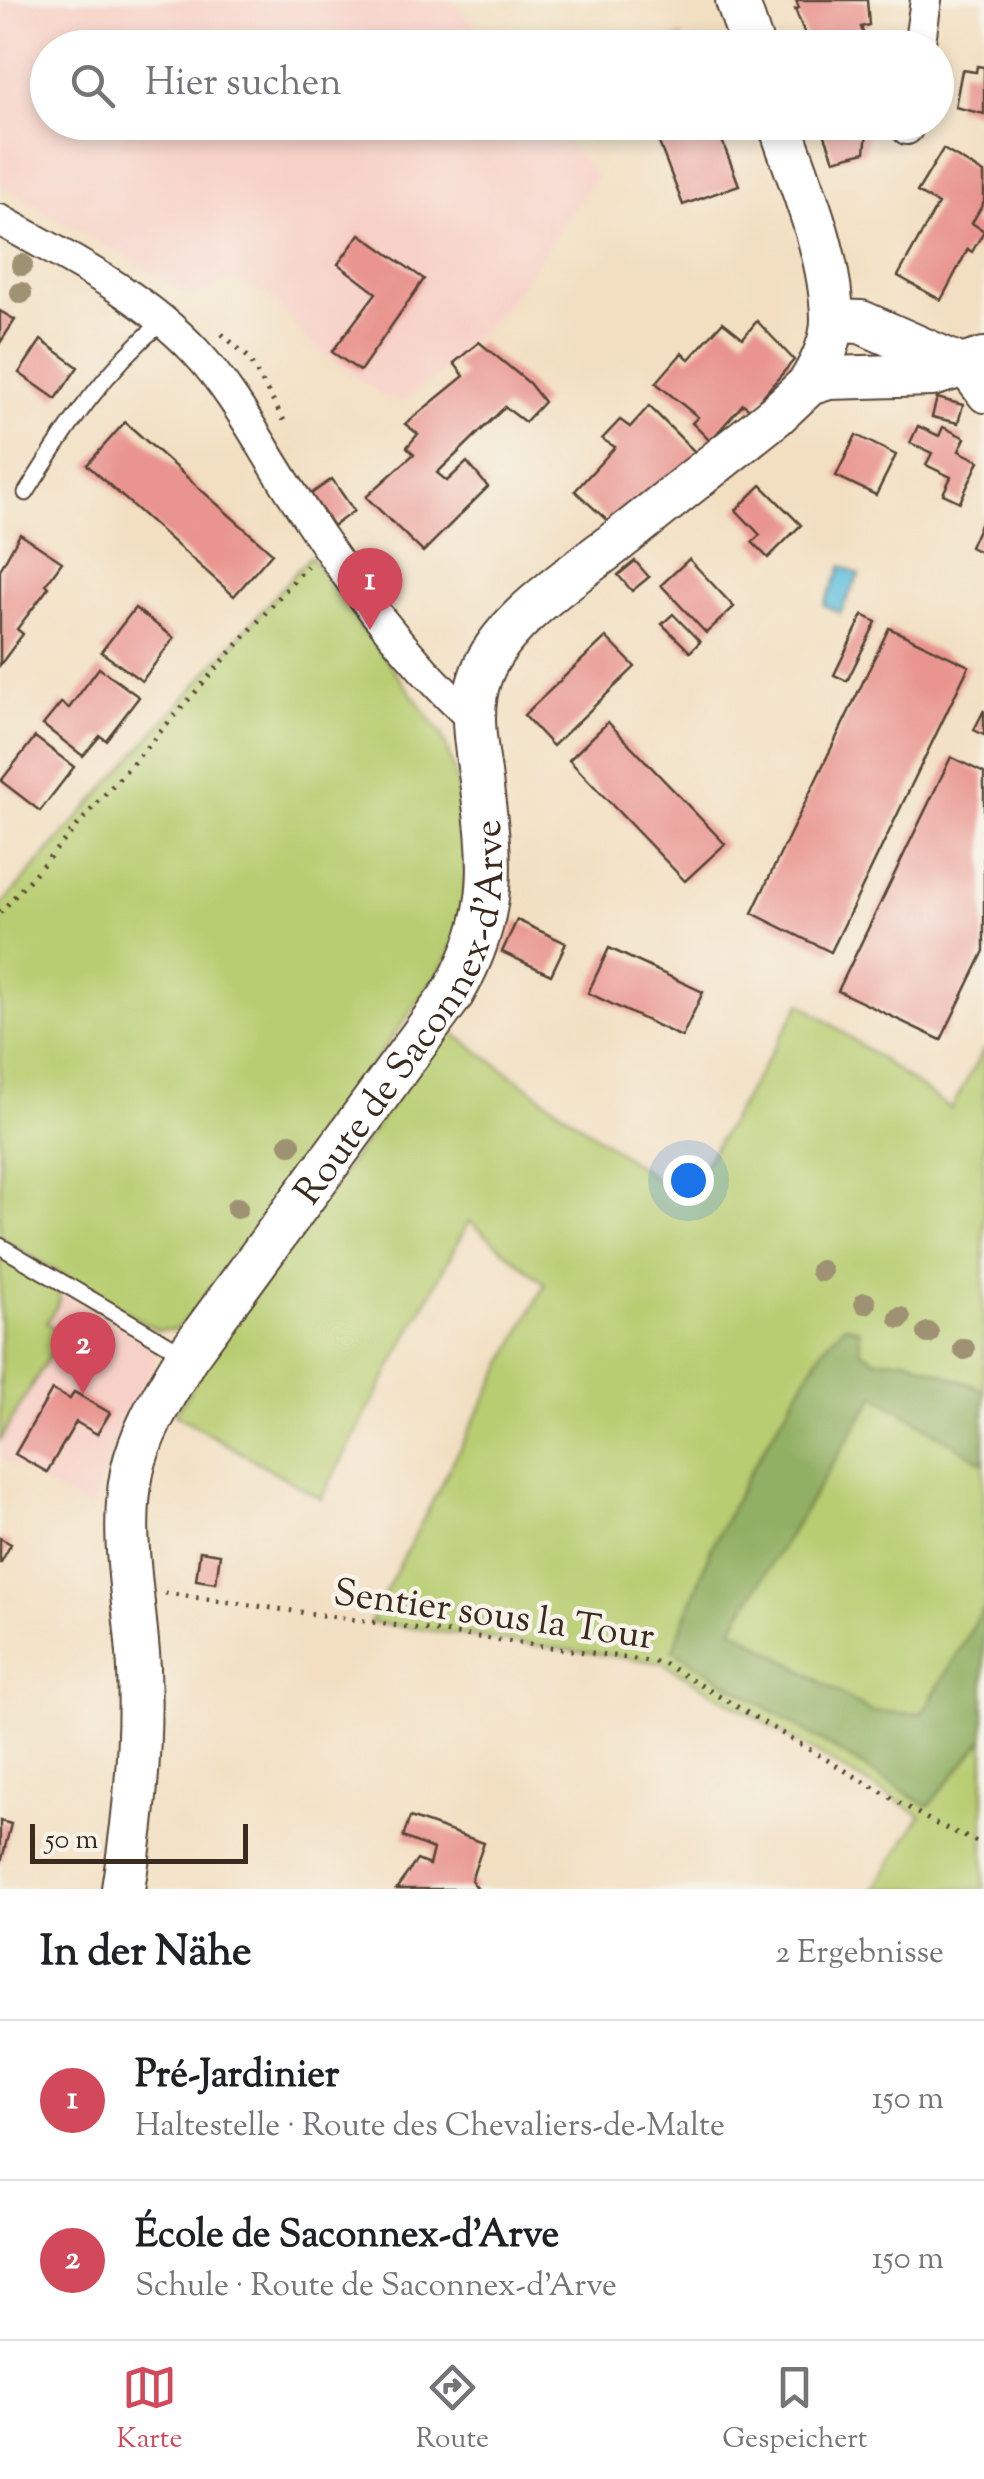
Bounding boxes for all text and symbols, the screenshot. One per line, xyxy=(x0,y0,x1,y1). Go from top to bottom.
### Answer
search box xyxy=(30,30,954,140)
icon: search xyxy=(65,58,120,113)
text: Hier suchen xyxy=(145,58,342,112)
pin: 1 xyxy=(338,548,402,630)
street label: Route de Saconnex-d'Arve xyxy=(283,817,520,1217)
your location xyxy=(663,1155,714,1206)
pin: 2 xyxy=(51,1312,116,1394)
street label: Sentier sous la Tour xyxy=(330,1568,657,1666)
scale bar xyxy=(30,1819,248,1864)
text: 50 m xyxy=(45,1821,99,1861)
text: In der Nähe xyxy=(40,1924,252,1984)
text: 2 Ergebnisse xyxy=(775,1931,944,1977)
text: Pré-Jardinier xyxy=(135,2050,339,2104)
text: 1 xyxy=(67,2077,78,2123)
text: 150 m xyxy=(872,2077,944,2123)
text: Haltestelle · Route des Chevaliers-de-Malte xyxy=(135,2104,725,2150)
text: École de Saconnex-d'Arve xyxy=(135,2210,559,2264)
text: 2 xyxy=(65,2237,80,2283)
text: 150 m xyxy=(872,2237,944,2283)
text: Schule · Route de Saconnex-d'Arve xyxy=(135,2264,617,2310)
tab: Karte xyxy=(117,2360,183,2460)
tab: Route xyxy=(416,2360,489,2460)
tab: Gespeichert xyxy=(722,2360,867,2460)

